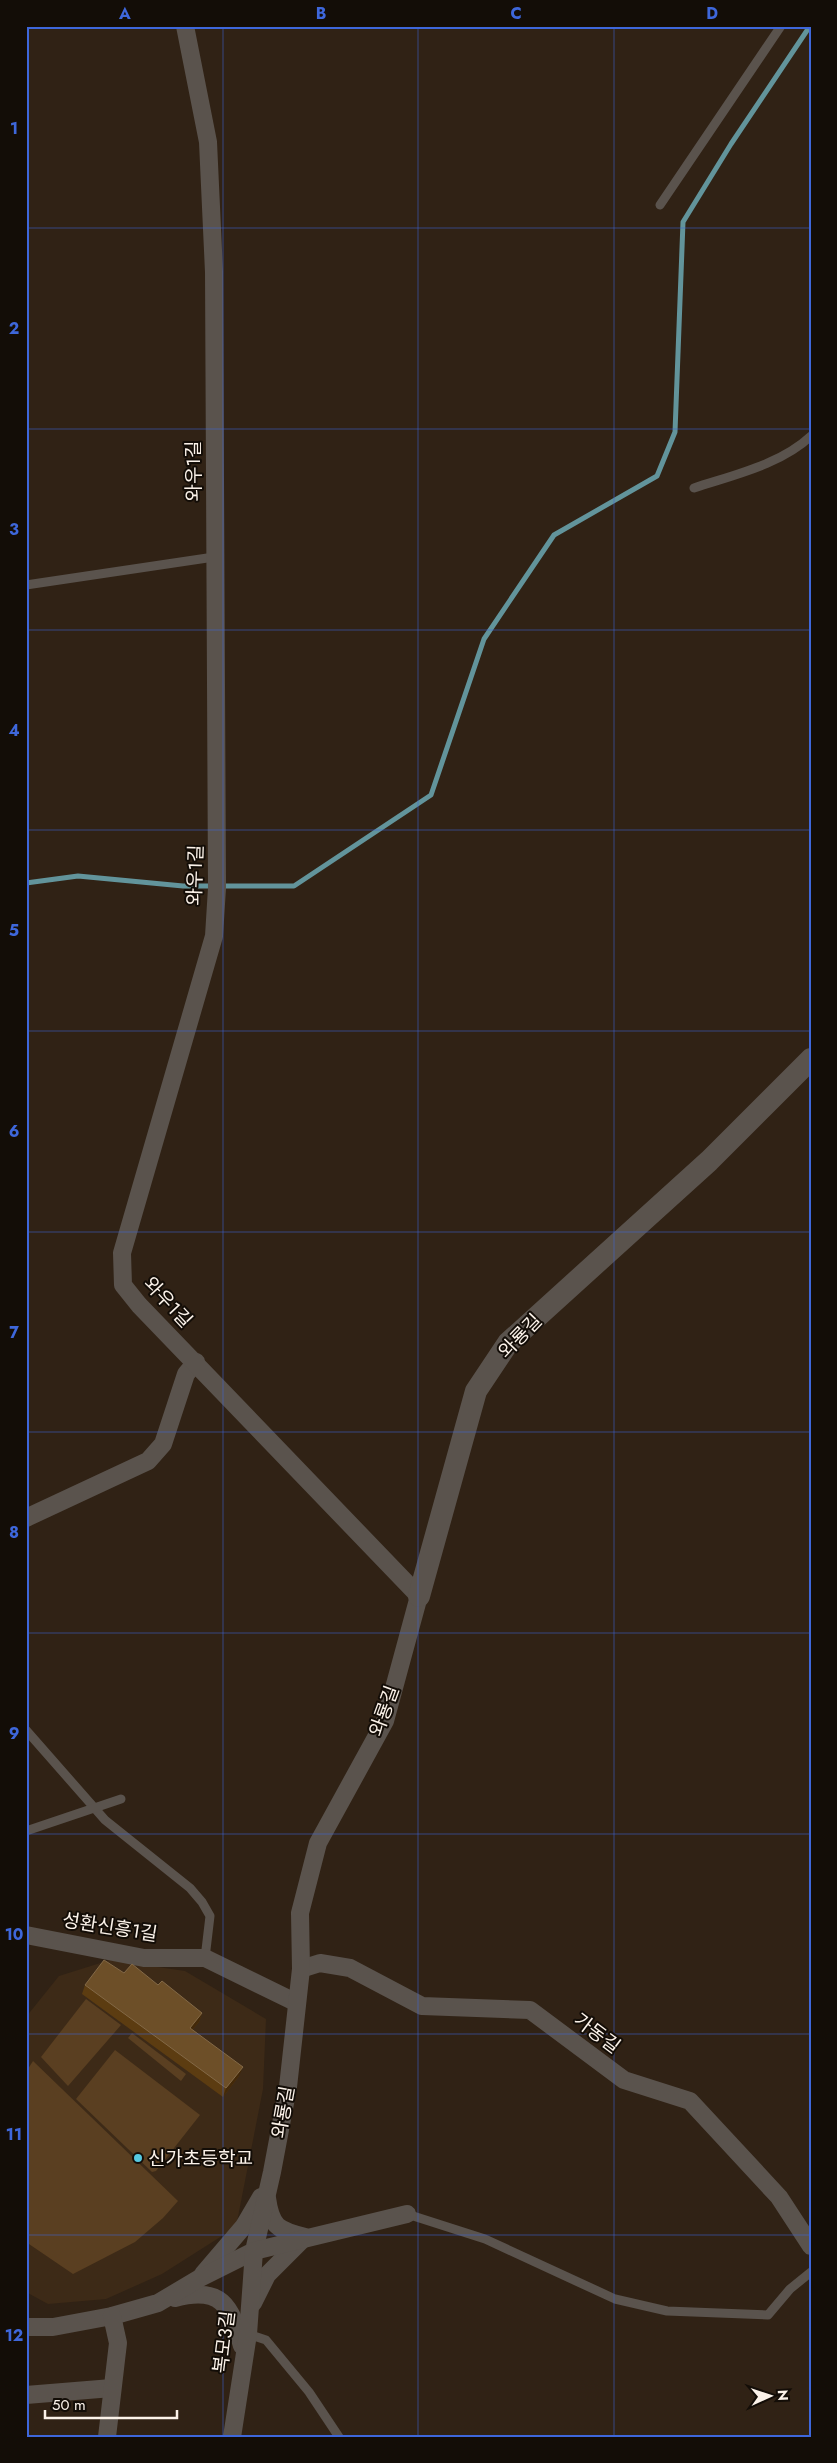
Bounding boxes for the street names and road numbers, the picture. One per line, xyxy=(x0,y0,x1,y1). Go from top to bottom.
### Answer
street label: 와우1길 xyxy=(180,441,207,502)
street label: 와우1길 xyxy=(180,844,210,906)
street label: 와우1길 xyxy=(137,1270,199,1334)
street label: 와룡길 xyxy=(492,1308,548,1364)
street label: 와룡길 xyxy=(362,1682,406,1740)
street label: 성환신흥1길 xyxy=(61,1906,159,1948)
street label: 가동길 xyxy=(568,2006,626,2060)
street label: 와룡길 xyxy=(265,2084,301,2140)
street label: 복모3길 xyxy=(207,2309,241,2375)

